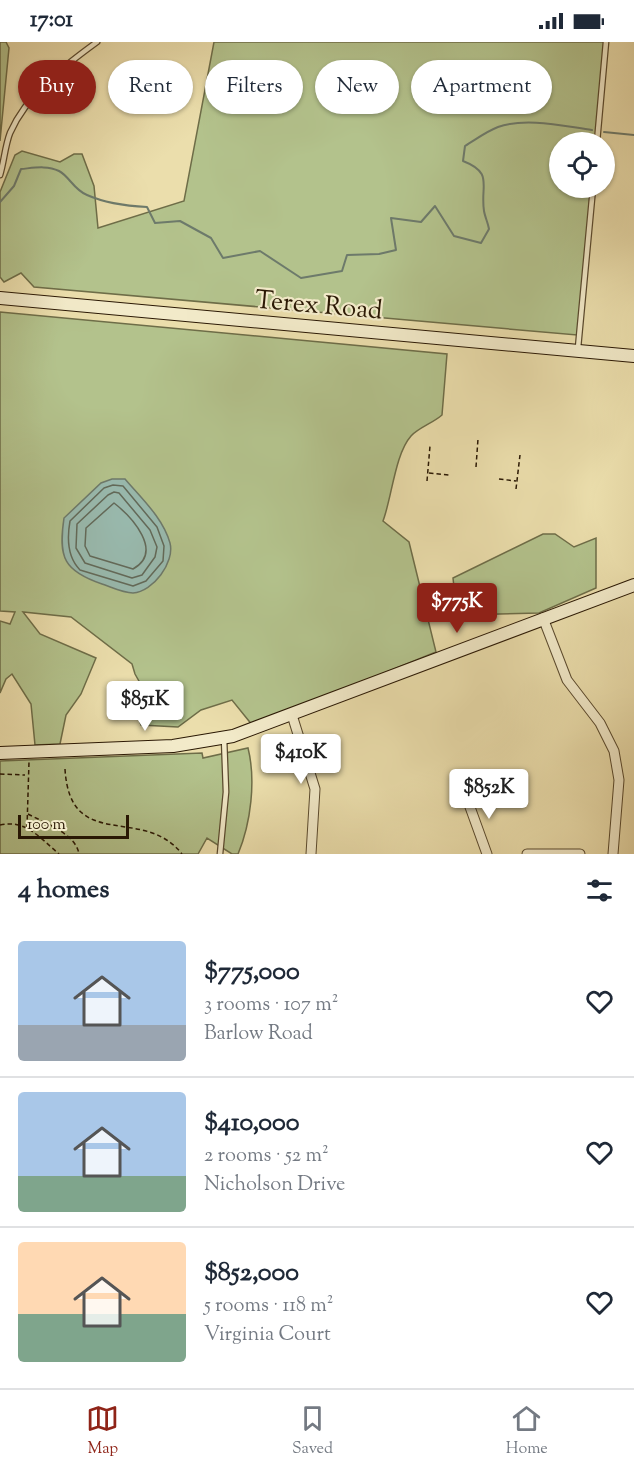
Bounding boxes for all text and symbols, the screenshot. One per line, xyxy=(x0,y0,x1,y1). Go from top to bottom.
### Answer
text: 17:01 xyxy=(30,5,73,37)
chip: Buy xyxy=(18,60,96,114)
chip: Rent xyxy=(108,60,193,114)
chip: Filters xyxy=(205,60,303,114)
chip: New xyxy=(315,60,399,114)
chip: Apartment xyxy=(411,60,552,114)
map controls xyxy=(549,132,615,198)
button: locate xyxy=(549,132,615,198)
street label: Terex Road xyxy=(253,282,384,331)
pin: $775K xyxy=(415,583,499,634)
text: $775K xyxy=(431,588,483,617)
pin: $851K xyxy=(103,681,187,732)
text: $851K xyxy=(121,686,169,715)
pin: $410K xyxy=(259,734,343,785)
text: $410K xyxy=(275,739,327,768)
pin: $852K xyxy=(447,769,531,820)
text: $852K xyxy=(463,774,515,803)
scale bar xyxy=(18,812,129,840)
text: 100 m xyxy=(27,814,66,837)
text: 4 homes xyxy=(18,872,109,909)
icon: filters xyxy=(583,874,616,907)
text: $775,000 xyxy=(204,954,300,991)
icon: home xyxy=(66,965,138,1037)
icon: heart xyxy=(583,985,616,1018)
text: 3 rooms · 107 m² xyxy=(204,991,338,1020)
text: Barlow Road xyxy=(204,1020,313,1049)
text: $410,000 xyxy=(204,1105,300,1142)
icon: home xyxy=(66,1116,138,1188)
icon: heart xyxy=(583,1136,616,1169)
text: 2 rooms · 52 m² xyxy=(204,1142,329,1171)
text: Nicholson Drive xyxy=(204,1171,345,1200)
text: $852,000 xyxy=(204,1255,299,1292)
icon: home xyxy=(66,1266,138,1338)
icon: heart xyxy=(583,1286,616,1319)
text: 5 rooms · 118 m² xyxy=(204,1292,334,1321)
text: Virginia Court xyxy=(204,1321,331,1350)
tab: Map xyxy=(86,1402,119,1461)
tab: Saved xyxy=(292,1402,333,1461)
tab: Home xyxy=(506,1402,548,1461)

